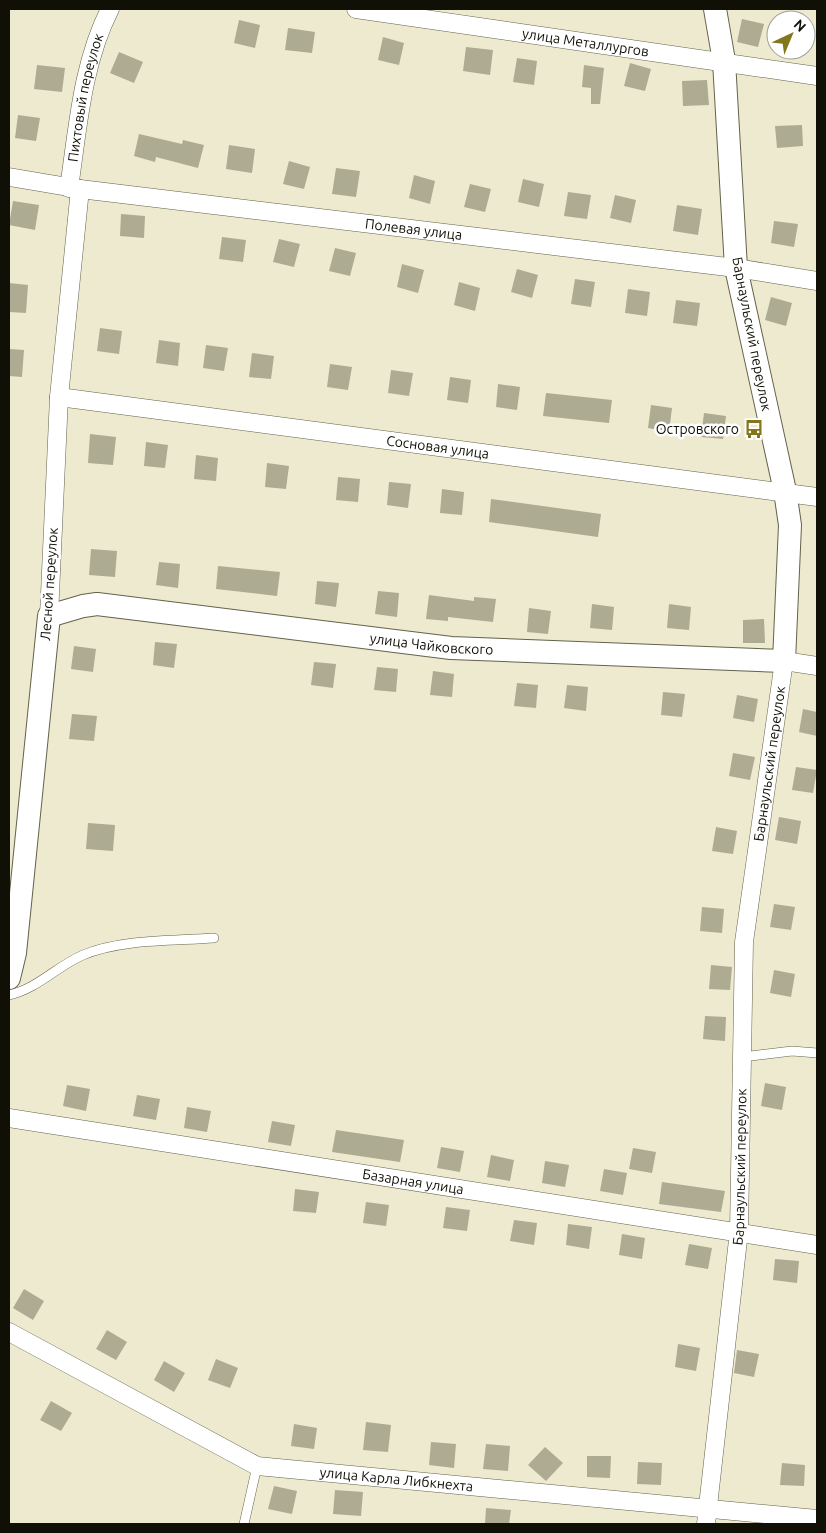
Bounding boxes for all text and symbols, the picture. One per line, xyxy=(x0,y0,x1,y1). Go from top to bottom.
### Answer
north arrow xyxy=(766,10,816,60)
text: N xyxy=(791,16,809,35)
street label: улица Металлургов xyxy=(521,25,650,59)
street label: Пихтовый переулок xyxy=(65,31,107,163)
street label: Полевая улица xyxy=(364,215,463,243)
street label: Барнаульский переулок xyxy=(729,256,775,412)
bus stop icon: Островского xyxy=(743,418,765,440)
place label: Островского xyxy=(656,421,739,437)
street label: Сосновая улица xyxy=(385,432,490,462)
street label: Лесной переулок xyxy=(37,527,61,641)
street label: улица Чайковского xyxy=(369,630,494,658)
street label: Барнаульский переулок xyxy=(750,685,788,842)
street label: Барнаульский переулок xyxy=(729,1088,749,1246)
street label: Базарная улица xyxy=(361,1166,465,1197)
street label: улица Карла Либкнехта xyxy=(319,1464,474,1494)

